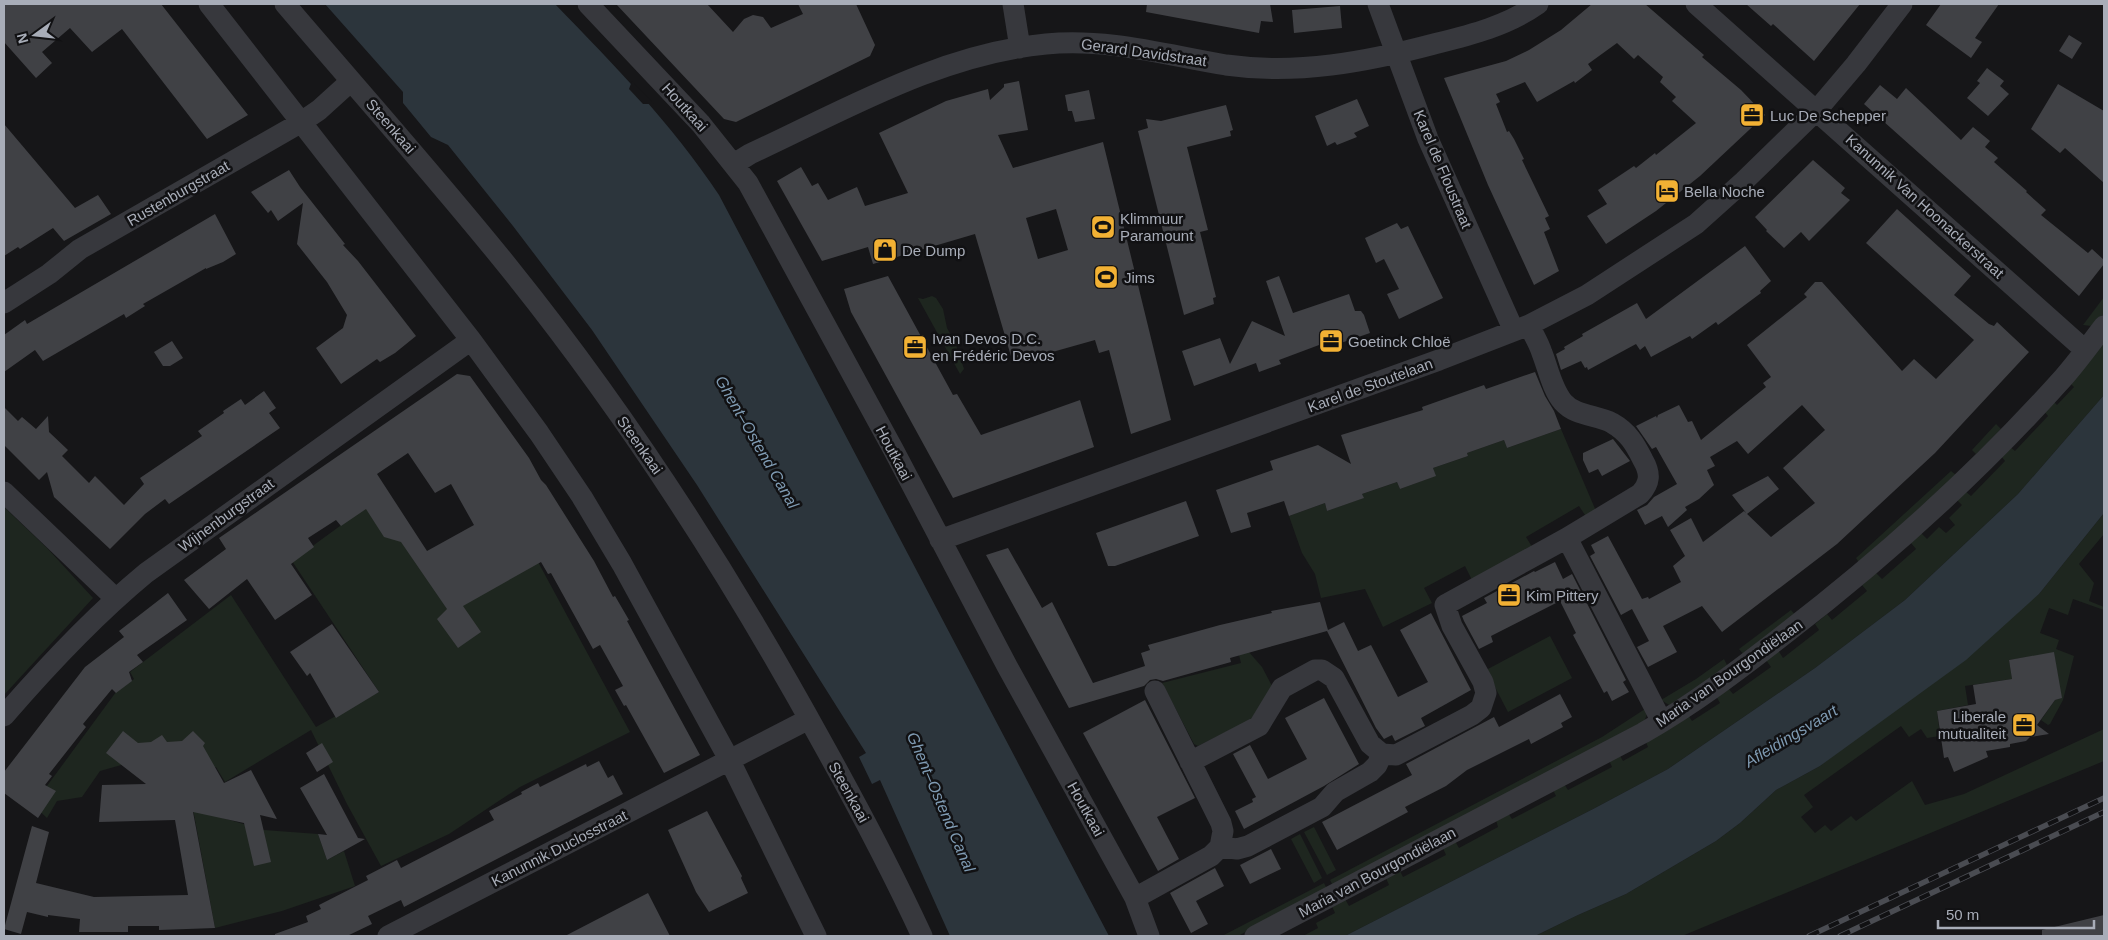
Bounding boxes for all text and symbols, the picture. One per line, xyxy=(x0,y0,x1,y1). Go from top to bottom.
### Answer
north arrow xyxy=(10,10,60,60)
text: N xyxy=(13,31,31,45)
street label: Gerard Davidstraat xyxy=(1080,35,1209,69)
street label: Houtkaai xyxy=(659,79,711,135)
street label: Steenkaai xyxy=(363,95,419,157)
office icon: Luc De Schepper xyxy=(1739,102,1765,128)
street label: Karel de Floustraat xyxy=(1410,107,1476,231)
place label: Luc De Schepper xyxy=(1770,107,1886,124)
street label: Kanunnik Van Hoonackerstraat xyxy=(1843,131,2008,282)
street label: Rustenburgstraat xyxy=(124,156,233,229)
hotel icon: Bella Noche xyxy=(1654,178,1680,204)
place label: Bella Noche xyxy=(1684,183,1765,200)
place label: Klimmuur Paramount xyxy=(1120,210,1194,244)
sports icon: Klimmuur Paramount xyxy=(1090,214,1116,240)
shop icon: De Dump xyxy=(872,237,898,263)
place label: De Dump xyxy=(902,242,965,259)
sports icon: Jims xyxy=(1093,264,1119,290)
place label: Jims xyxy=(1124,269,1155,286)
office icon: Goetinck Chloë xyxy=(1318,328,1344,354)
place label: Ivan Devos D.C. en Frédéric Devos xyxy=(932,330,1055,364)
place label: Goetinck Chloë xyxy=(1348,333,1451,350)
office icon: Ivan Devos D.C. en Frédéric Devos xyxy=(902,334,928,360)
street label: Karel de Stoutelaan xyxy=(1305,354,1435,416)
water label: Ghent–Ostend Canal xyxy=(712,373,802,512)
street label: Steenkaai xyxy=(614,413,666,477)
street label: Houtkaai xyxy=(873,423,915,483)
street label: Wijnenburgstraat xyxy=(175,474,278,555)
office icon: Kim Pittery xyxy=(1496,582,1522,608)
place label: Kim Pittery xyxy=(1526,587,1599,604)
street label: Maria van Bourgondiëlaan xyxy=(1652,616,1806,730)
water label: Afleidingsvaart xyxy=(1741,701,1841,771)
place label: Liberale mutualiteit xyxy=(1938,708,2007,742)
office icon: Liberale mutualiteit xyxy=(2011,712,2037,738)
water label: Ghent–Ostend Canal xyxy=(904,729,978,875)
street label: Steenkaai xyxy=(825,759,873,825)
street label: Houtkaai xyxy=(1064,779,1108,839)
street label: Kanunnik Duclosstraat xyxy=(488,806,630,890)
street label: Maria van Bourgondiëlaan xyxy=(1296,823,1458,921)
scale bar xyxy=(1938,898,2094,930)
text: 50 m xyxy=(1946,906,1979,923)

